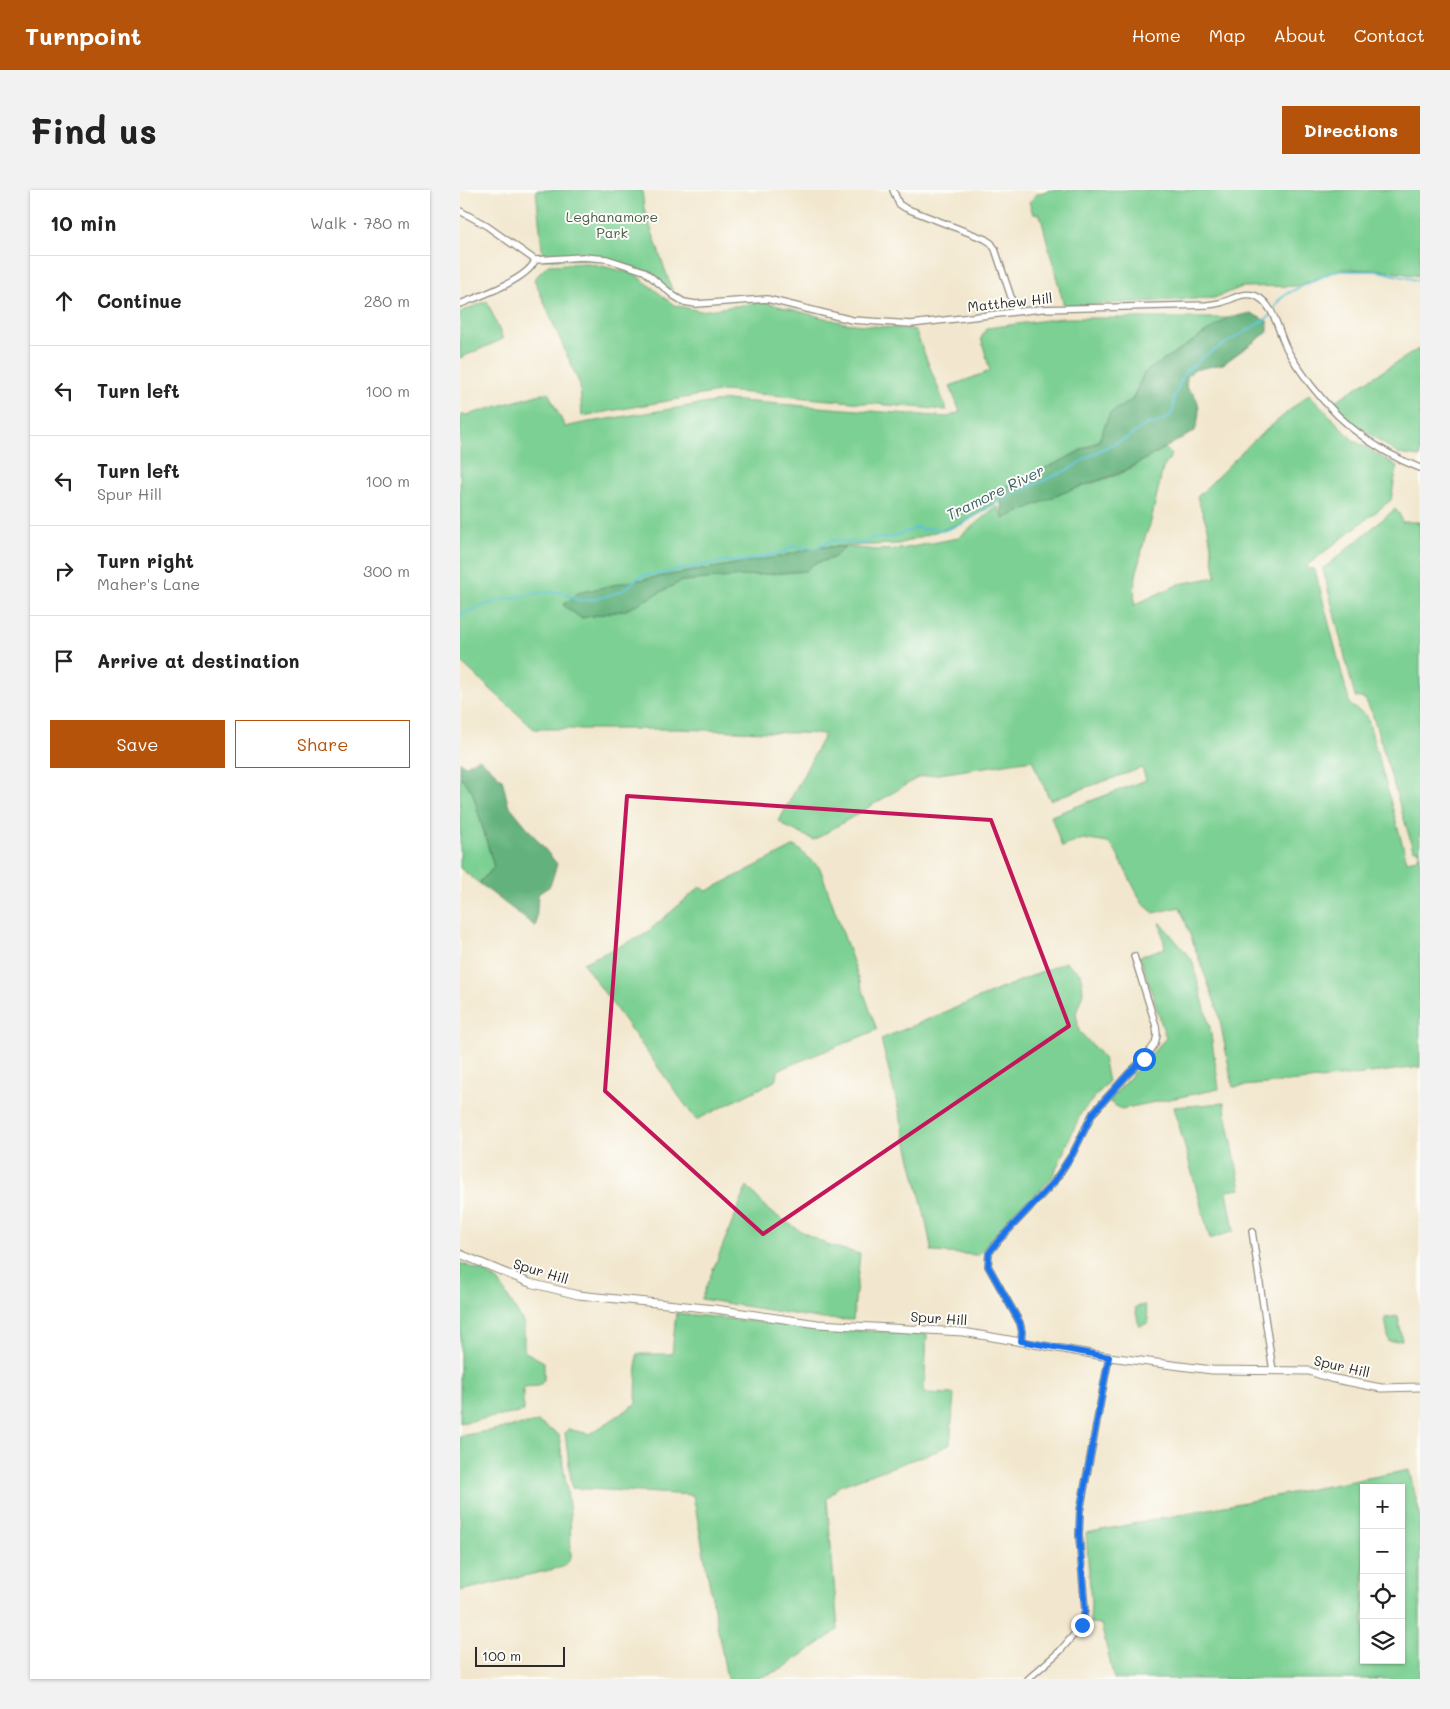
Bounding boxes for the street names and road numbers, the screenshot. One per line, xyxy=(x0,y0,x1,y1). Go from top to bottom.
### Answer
street label: Matthew Hill xyxy=(967,288,1053,316)
street label: Spur Hill xyxy=(511,1254,571,1288)
street label: Spur Hill xyxy=(910,1307,968,1329)
street label: Spur Hill xyxy=(1312,1350,1372,1382)

